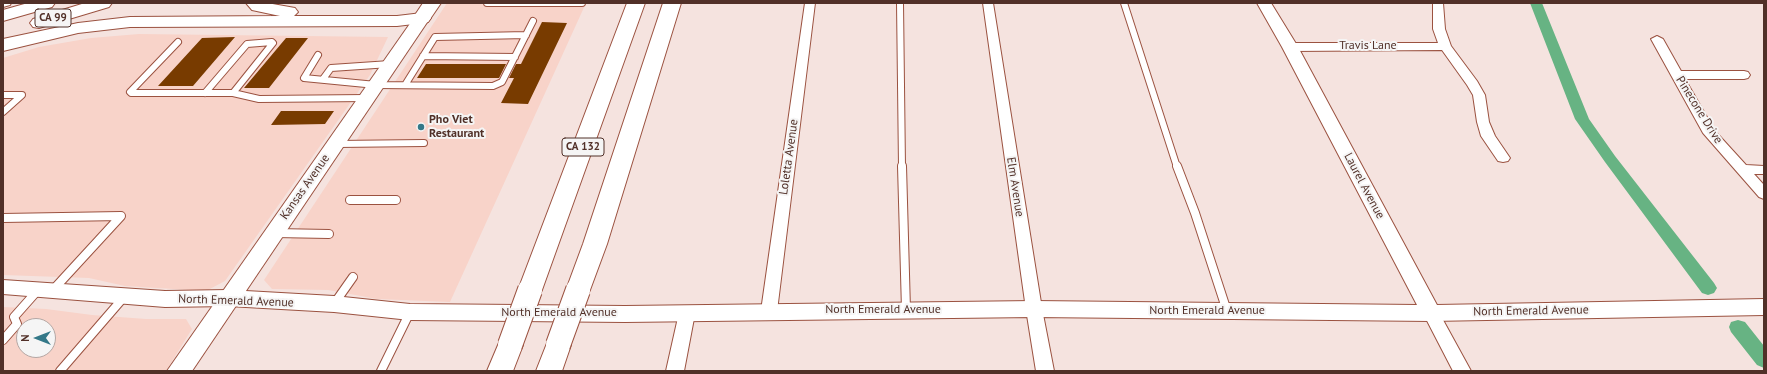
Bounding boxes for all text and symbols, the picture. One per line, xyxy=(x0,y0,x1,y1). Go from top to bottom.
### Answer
road number: CA 99 xyxy=(35,9,71,27)
street label: Travis Lane xyxy=(1339,39,1397,53)
street label: Pinecone Drive xyxy=(1673,74,1725,146)
place label: Pho Viet Restaurant xyxy=(429,113,484,141)
street label: Loletta Avenue xyxy=(777,118,801,196)
marker: Pho Viet Restaurant xyxy=(416,122,426,132)
road number: CA 132 xyxy=(562,138,604,156)
street label: Laurel Avenue xyxy=(1341,151,1387,221)
street label: Kansas Avenue xyxy=(277,152,333,222)
street label: Elm Avenue xyxy=(1003,156,1027,218)
street label: North Emerald Avenue xyxy=(178,292,294,310)
street label: North Emerald Avenue xyxy=(825,303,941,317)
street label: North Emerald Avenue xyxy=(1473,303,1589,319)
street label: North Emerald Avenue xyxy=(1149,304,1265,318)
street label: North Emerald Avenue xyxy=(501,306,617,320)
north arrow xyxy=(16,318,56,358)
text: N xyxy=(18,334,32,342)

